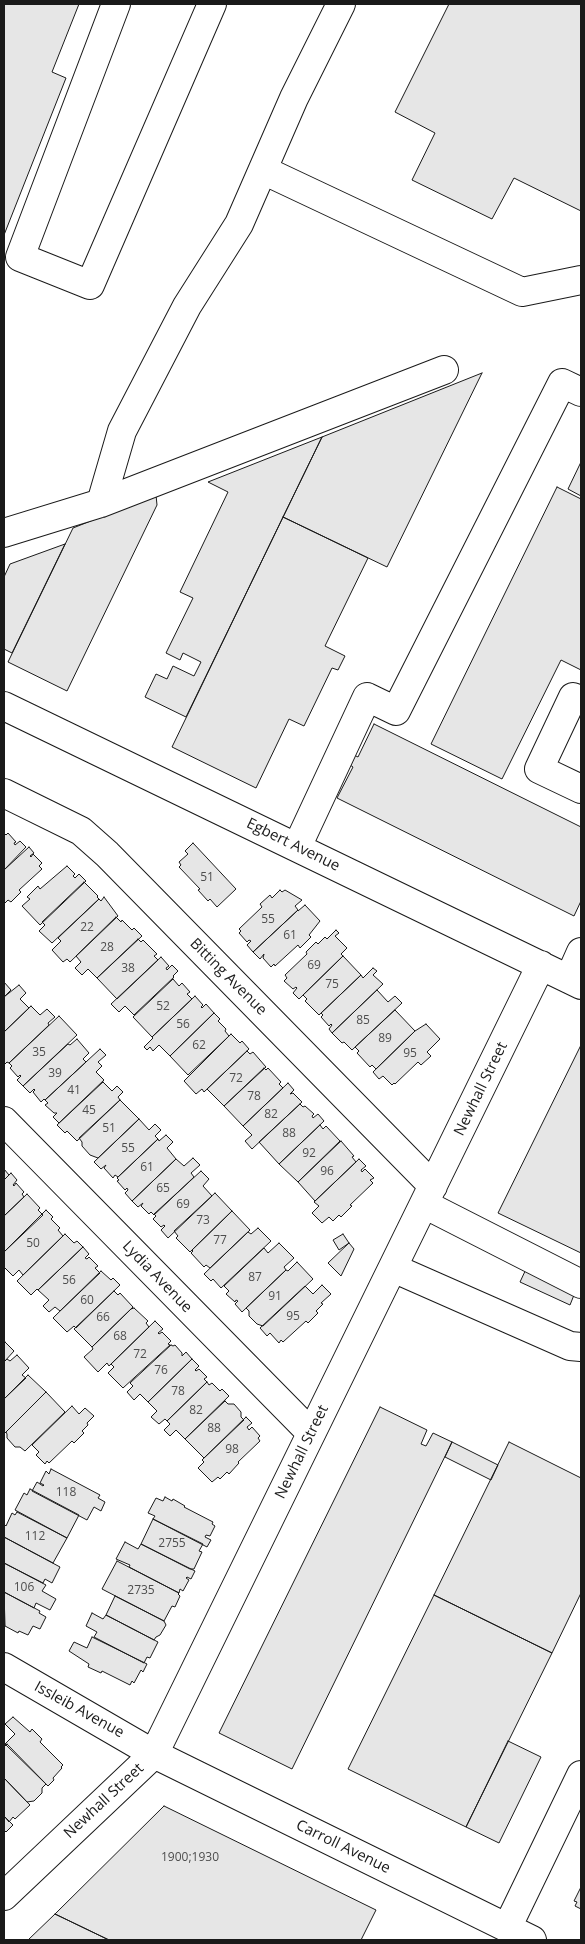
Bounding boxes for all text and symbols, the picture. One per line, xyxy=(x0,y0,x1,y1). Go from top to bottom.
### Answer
street label: Egbert Avenue xyxy=(243,815,343,875)
house number: 51 xyxy=(200,871,214,885)
house number: 55 xyxy=(261,913,275,927)
house number: 22 xyxy=(80,921,94,935)
house number: 61 xyxy=(283,929,297,943)
street label: Bitting Avenue xyxy=(186,935,270,1019)
house number: 28 xyxy=(100,941,114,955)
house number: 69 xyxy=(307,959,321,973)
house number: 38 xyxy=(121,962,135,976)
house number: 75 xyxy=(325,978,339,992)
house number: 52 xyxy=(156,1000,170,1014)
house number: 85 xyxy=(356,1014,370,1028)
house number: 56 xyxy=(176,1018,190,1032)
house number: 89 xyxy=(378,1032,392,1046)
house number: 62 xyxy=(192,1039,206,1053)
street label: Newhall Street xyxy=(451,1039,511,1139)
house number: 35 xyxy=(32,1046,46,1060)
house number: 95 xyxy=(403,1047,417,1061)
house number: 39 xyxy=(48,1067,62,1081)
house number: 72 xyxy=(229,1072,243,1086)
house number: 41 xyxy=(67,1084,81,1098)
house number: 78 xyxy=(247,1090,261,1104)
house number: 45 xyxy=(82,1104,96,1118)
house number: 82 xyxy=(264,1108,278,1122)
house number: 51 xyxy=(102,1122,116,1136)
house number: 88 xyxy=(282,1127,296,1141)
house number: 55 xyxy=(121,1142,135,1156)
house number: 92 xyxy=(302,1147,316,1161)
house number: 61 xyxy=(140,1161,154,1175)
house number: 96 xyxy=(320,1165,334,1179)
house number: 65 xyxy=(156,1182,170,1196)
house number: 69 xyxy=(176,1198,190,1212)
house number: 73 xyxy=(196,1214,210,1228)
house number: 77 xyxy=(213,1234,227,1248)
house number: 50 xyxy=(26,1237,40,1251)
street label: Lydia Avenue xyxy=(118,1237,196,1317)
house number: 87 xyxy=(248,1271,262,1285)
house number: 56 xyxy=(62,1274,76,1288)
house number: 91 xyxy=(268,1290,282,1304)
house number: 60 xyxy=(80,1294,94,1308)
house number: 95 xyxy=(286,1310,300,1324)
house number: 66 xyxy=(96,1311,110,1325)
house number: 68 xyxy=(113,1330,127,1344)
house number: 72 xyxy=(133,1348,147,1362)
house number: 76 xyxy=(154,1364,168,1378)
house number: 78 xyxy=(171,1385,185,1399)
street label: Newhall Street xyxy=(272,1402,332,1502)
house number: 82 xyxy=(189,1404,203,1418)
house number: 88 xyxy=(207,1422,221,1436)
house number: 98 xyxy=(225,1443,239,1457)
house number: 118 xyxy=(56,1486,76,1500)
house number: 112 xyxy=(25,1530,45,1544)
house number: 2755 xyxy=(158,1537,186,1551)
house number: 106 xyxy=(14,1581,34,1595)
house number: 2735 xyxy=(127,1584,155,1598)
street label: Issleib Avenue xyxy=(31,1678,127,1742)
street label: Newhall Street xyxy=(60,1760,148,1842)
street label: Carroll Avenue xyxy=(293,1816,393,1878)
house number: 1900;1930 xyxy=(161,1851,219,1865)

